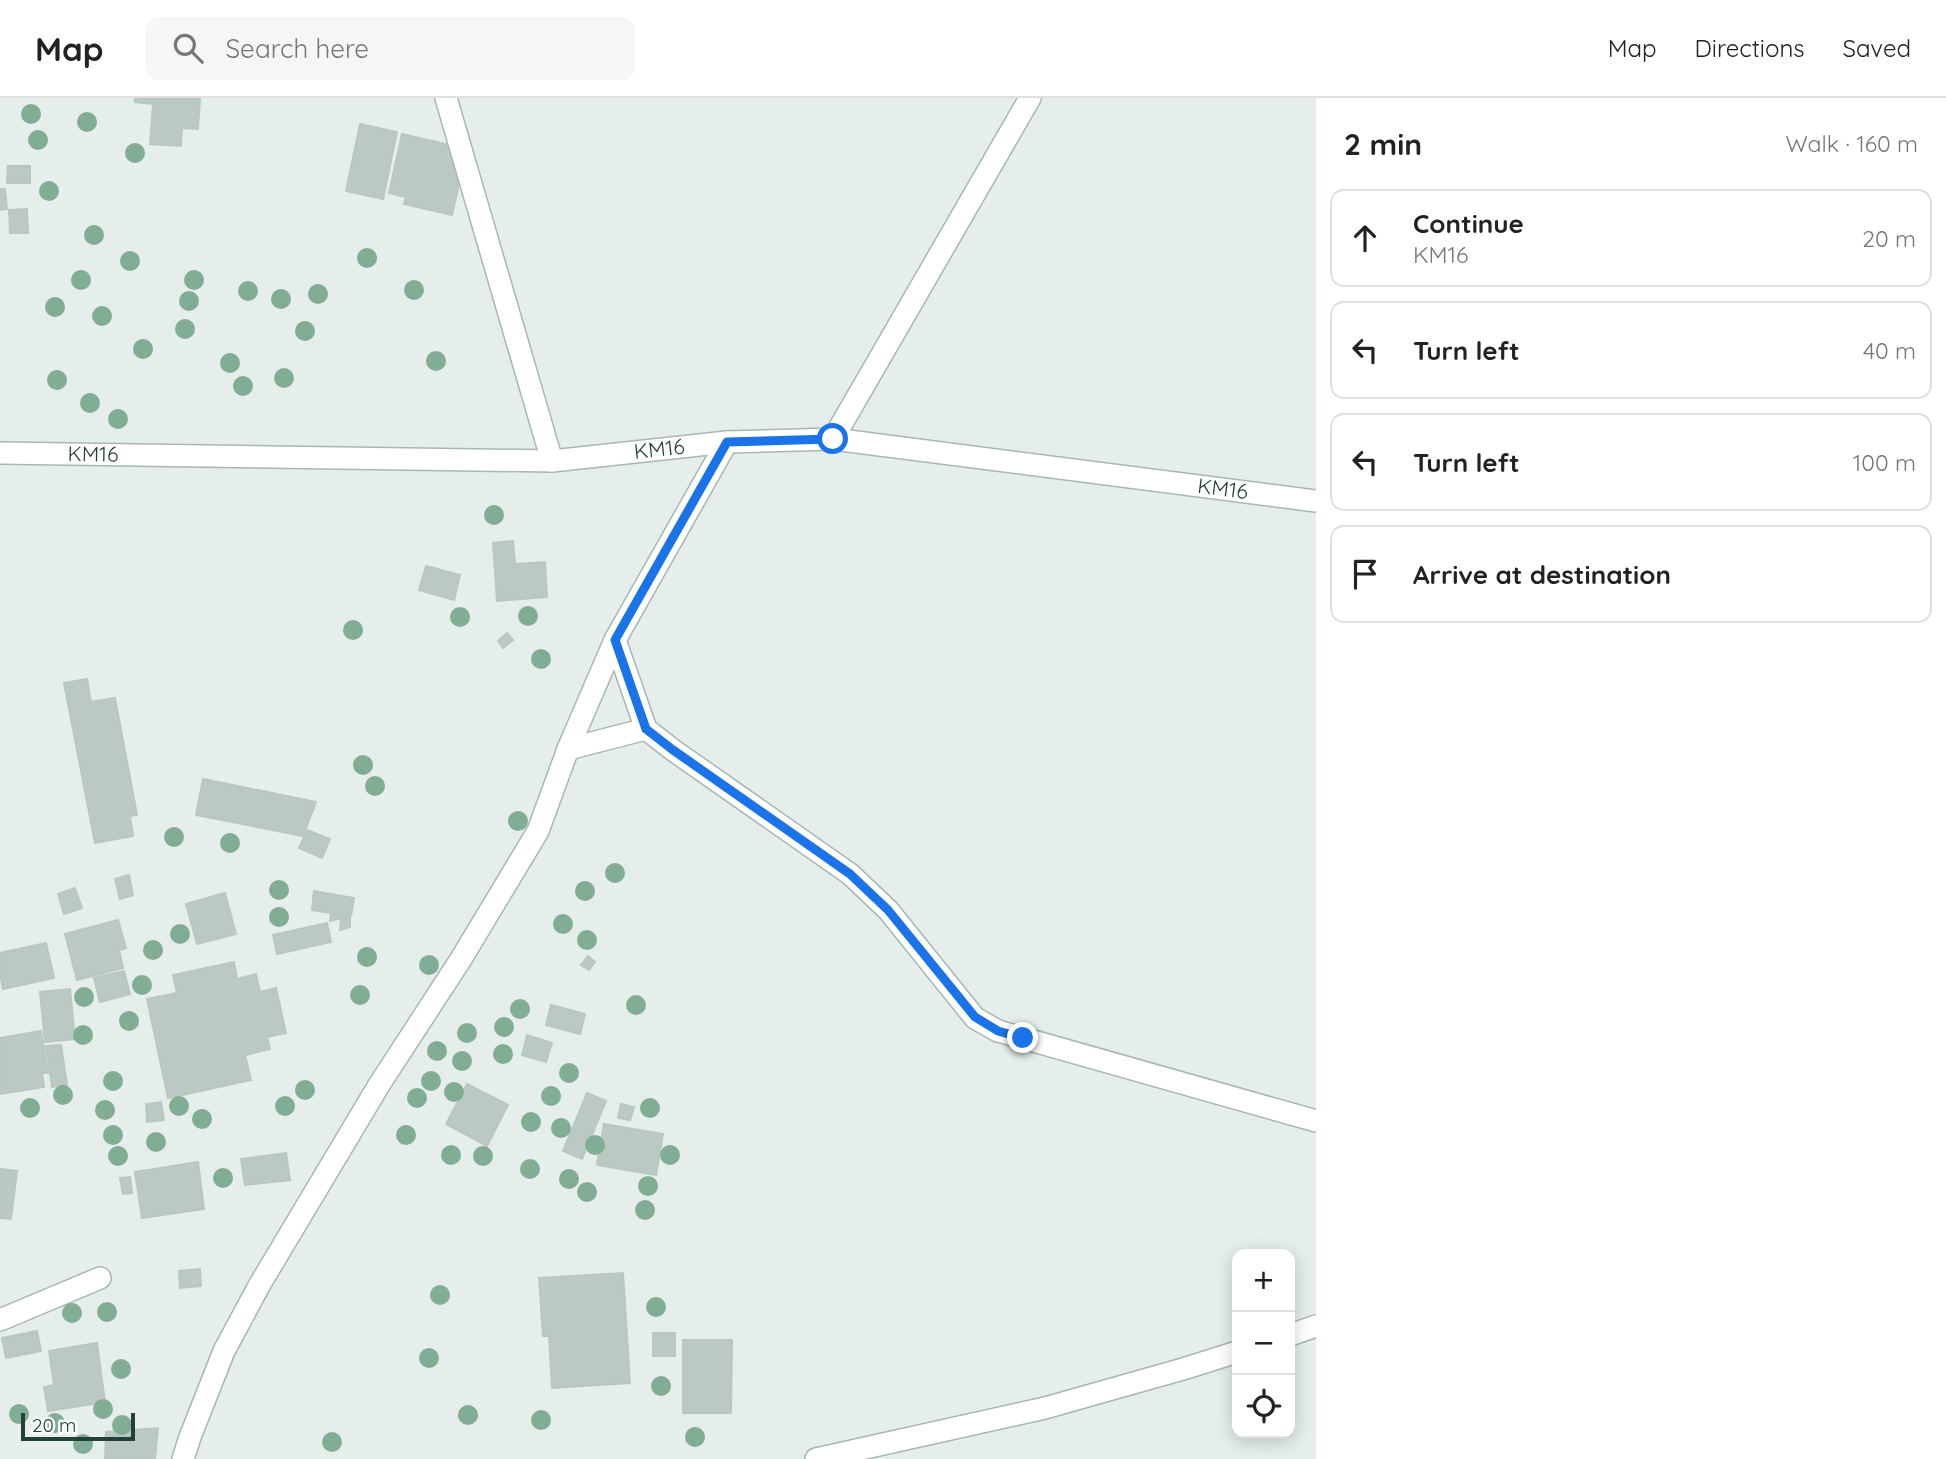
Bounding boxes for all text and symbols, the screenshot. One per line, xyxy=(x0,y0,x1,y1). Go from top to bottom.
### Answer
search box xyxy=(145,17,635,80)
text: Map xyxy=(35,28,103,69)
icon: search xyxy=(169,29,207,67)
text: Search here xyxy=(225,32,369,65)
text: Map xyxy=(1608,33,1657,63)
text: Directions xyxy=(1695,33,1805,63)
text: Saved xyxy=(1843,33,1911,63)
text: 2 min xyxy=(1344,125,1422,163)
text: Walk · 160 m xyxy=(1786,129,1918,158)
text: Continue xyxy=(1413,207,1524,240)
icon: ahead xyxy=(1346,219,1384,257)
text: 20 m xyxy=(1862,224,1916,253)
text: KM16 xyxy=(1413,240,1468,269)
icon: left xyxy=(1346,331,1384,369)
text: Turn left xyxy=(1413,334,1520,367)
text: 40 m xyxy=(1863,336,1916,365)
route start xyxy=(817,423,848,454)
street label: KM16 xyxy=(633,433,686,464)
street label: KM16 xyxy=(67,440,119,467)
icon: left xyxy=(1346,443,1384,481)
text: Turn left xyxy=(1413,446,1520,479)
text: 100 m xyxy=(1853,448,1916,477)
street label: KM16 xyxy=(1196,472,1250,504)
icon: arrive xyxy=(1346,555,1384,593)
text: Arrive at destination xyxy=(1413,558,1671,591)
route end xyxy=(1007,1022,1038,1053)
map controls xyxy=(1232,1249,1295,1438)
button: + xyxy=(1232,1249,1295,1312)
button: − xyxy=(1232,1312,1295,1375)
button: locate xyxy=(1232,1375,1295,1438)
scale bar xyxy=(21,1410,135,1442)
text: 20 m xyxy=(32,1413,76,1437)

